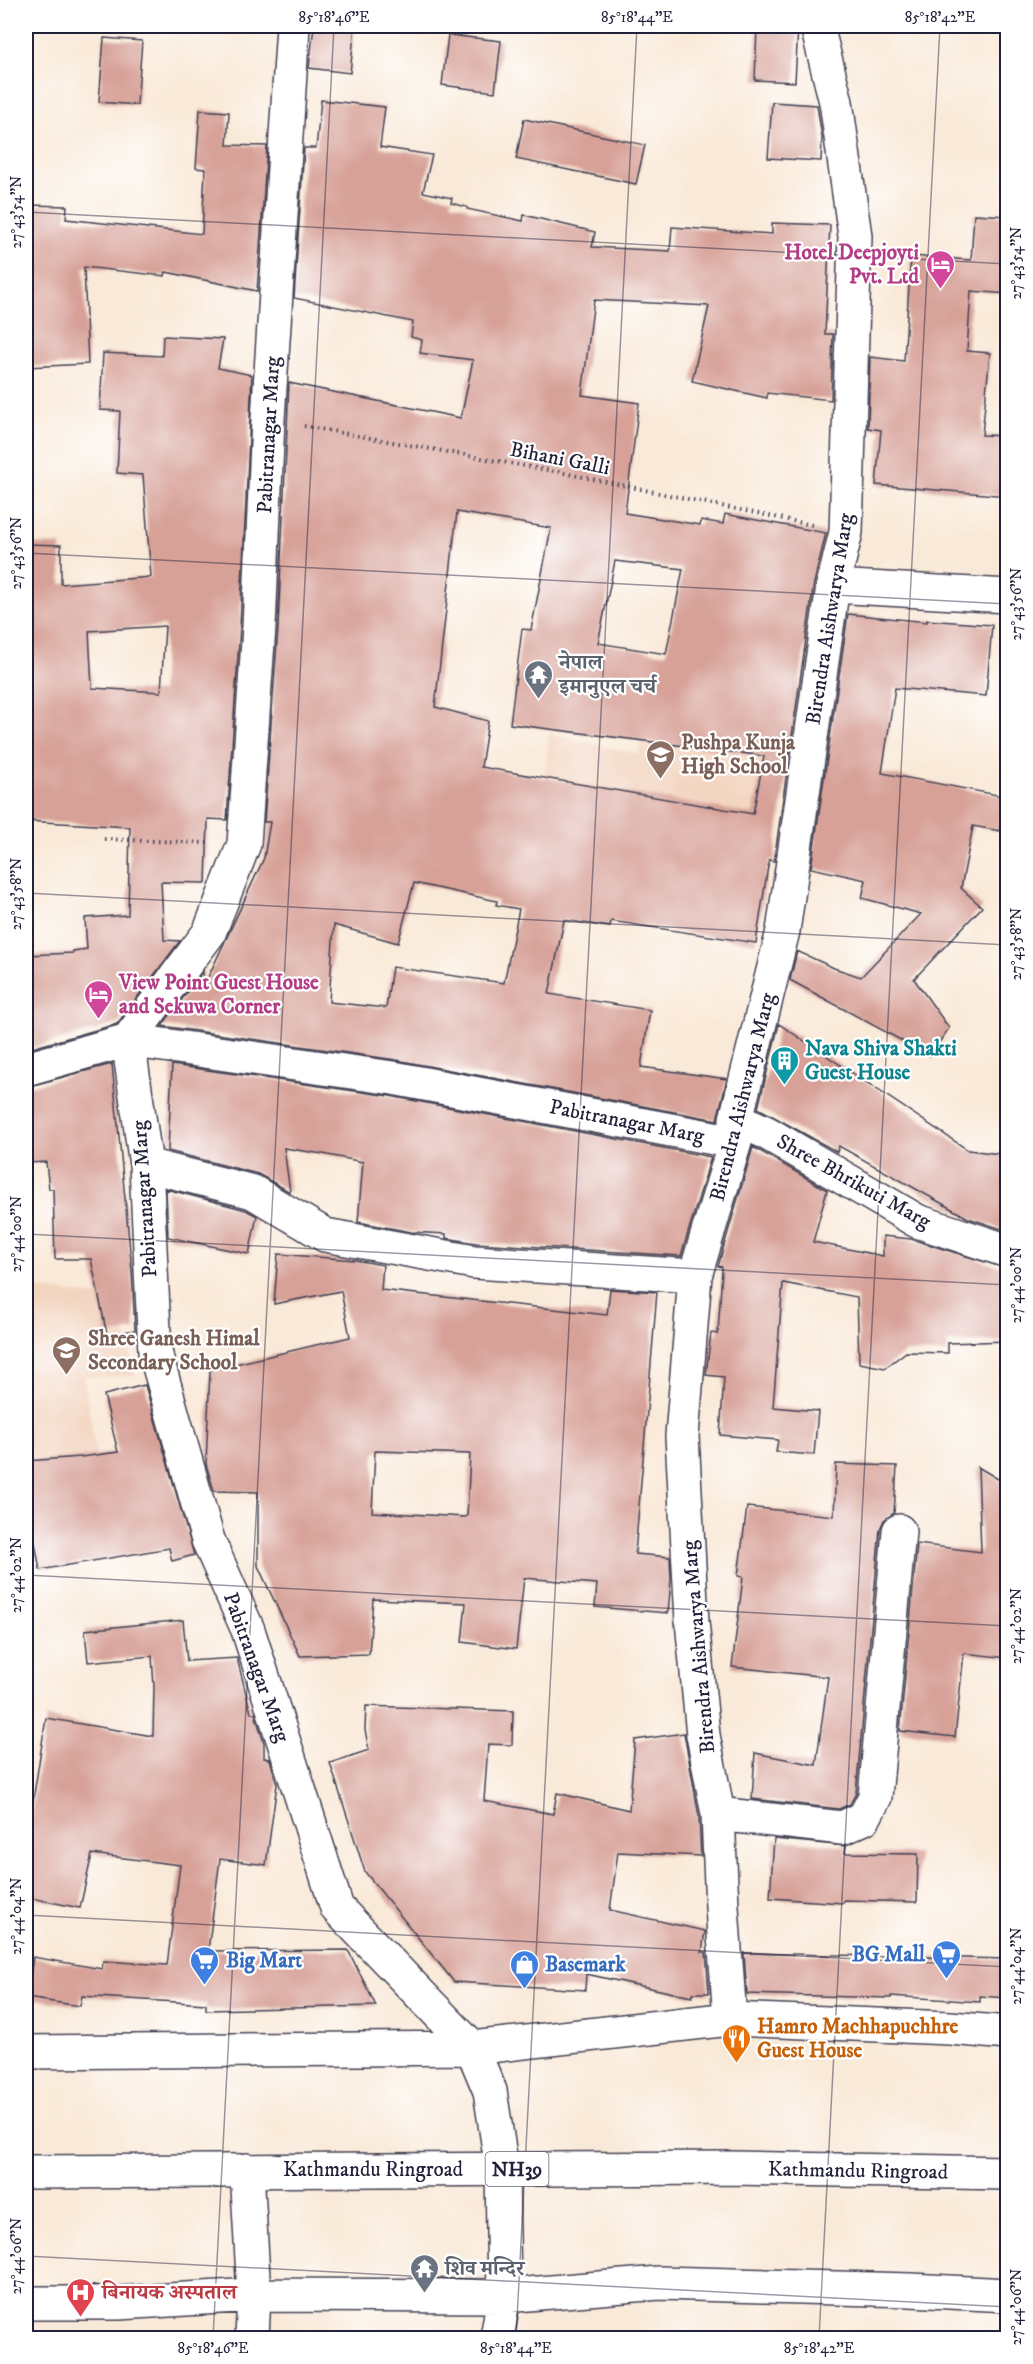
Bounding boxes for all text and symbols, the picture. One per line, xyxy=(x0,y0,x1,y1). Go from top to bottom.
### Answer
text: 85°18'46"E xyxy=(298,8,370,27)
text: 85°18'44"E xyxy=(601,8,673,27)
text: 85°18'42"E xyxy=(905,8,976,27)
text: 27°43'54"N xyxy=(7,176,26,248)
text: 27°43'54"N xyxy=(1007,227,1026,299)
place label: Hotel Deepjoyti Pvt. Ltd xyxy=(784,240,920,290)
hotel icon: Hotel Deepjoyti Pvt. Ltd xyxy=(924,248,956,290)
street label: Pabitranagar Marg xyxy=(252,355,286,514)
street label: Bihani Galli xyxy=(508,437,612,481)
street label: Birendra Aishwarya Marg xyxy=(800,511,860,727)
text: 27°43'56"N xyxy=(7,517,26,589)
text: 27°43'56"N xyxy=(1007,568,1026,640)
place label: नेपाल इमानुएल चर्च xyxy=(557,650,658,700)
temple icon: नेपाल इमानुएल चर्च xyxy=(522,658,554,700)
place label: Pushpa Kunja High School xyxy=(681,730,796,780)
school or university icon: Pushpa Kunja High School xyxy=(644,738,676,780)
text: 27°43'58"N xyxy=(7,858,26,930)
text: 27°43'58"N xyxy=(1007,908,1026,980)
place label: View Point Guest House and Sekuwa Corner xyxy=(118,970,319,1020)
hotel icon: View Point Guest House and Sekuwa Corner xyxy=(82,978,114,1020)
street label: Birendra Aishwarya Marg xyxy=(704,989,782,1204)
place label: Nava Shiva Shakti Guest House xyxy=(805,1036,957,1086)
building icon: Nava Shiva Shakti Guest House xyxy=(768,1044,800,1086)
street label: Pabitranagar Marg xyxy=(547,1094,707,1150)
street label: Pabitranagar Marg xyxy=(126,1119,163,1278)
street label: Shree Bhrikuti Marg xyxy=(772,1129,936,1235)
text: 27°44'00"N xyxy=(7,1196,26,1272)
text: 27°44'00"N xyxy=(1007,1247,1026,1323)
place label: Shree Ganesh Himal Secondary School xyxy=(88,1326,260,1376)
school or university icon: Shree Ganesh Himal Secondary School xyxy=(51,1334,83,1376)
text: 27°44'02"N xyxy=(7,1537,26,1613)
street label: Birendra Aishwarya Marg xyxy=(677,1538,721,1755)
text: 27°44'02"N xyxy=(1007,1588,1026,1664)
street label: Pabitranagar Marg xyxy=(217,1589,295,1746)
text: 27°44'04"N xyxy=(7,1877,26,1955)
text: 27°44'04"N xyxy=(1007,1927,1026,2005)
supermarket icon: BG Mall xyxy=(930,1938,962,1980)
place label: BG Mall xyxy=(852,1942,926,1968)
supermarket icon: Big Mart xyxy=(189,1944,221,1986)
place label: Big Mart xyxy=(226,1948,302,1974)
shop icon: Basemark xyxy=(508,1948,540,1990)
place label: Basemark xyxy=(545,1952,626,1978)
place label: Hamro Machhapuchhre Guest House xyxy=(757,2014,959,2064)
restaurant icon: Hamro Machhapuchhre Guest House xyxy=(720,2022,752,2064)
road number: NH39 xyxy=(486,2152,548,2186)
street label: Kathmandu Ringroad xyxy=(768,2156,949,2186)
street label: Kathmandu Ringroad xyxy=(283,2157,464,2183)
text: 27°44'06"N xyxy=(7,2218,26,2294)
temple icon: शिव मन्दिर xyxy=(408,2252,440,2294)
place label: शिव मन्दिर xyxy=(443,2256,526,2282)
text: 27°44'06"N xyxy=(1007,2269,1026,2345)
hospital icon: बिनायक अस्पताल xyxy=(65,2276,97,2318)
place label: बिनायक अस्पताल xyxy=(100,2280,239,2306)
text: 85°18'46"E xyxy=(177,2339,249,2358)
text: 85°18'44"E xyxy=(480,2339,552,2358)
text: 85°18'42"E xyxy=(784,2339,855,2358)

